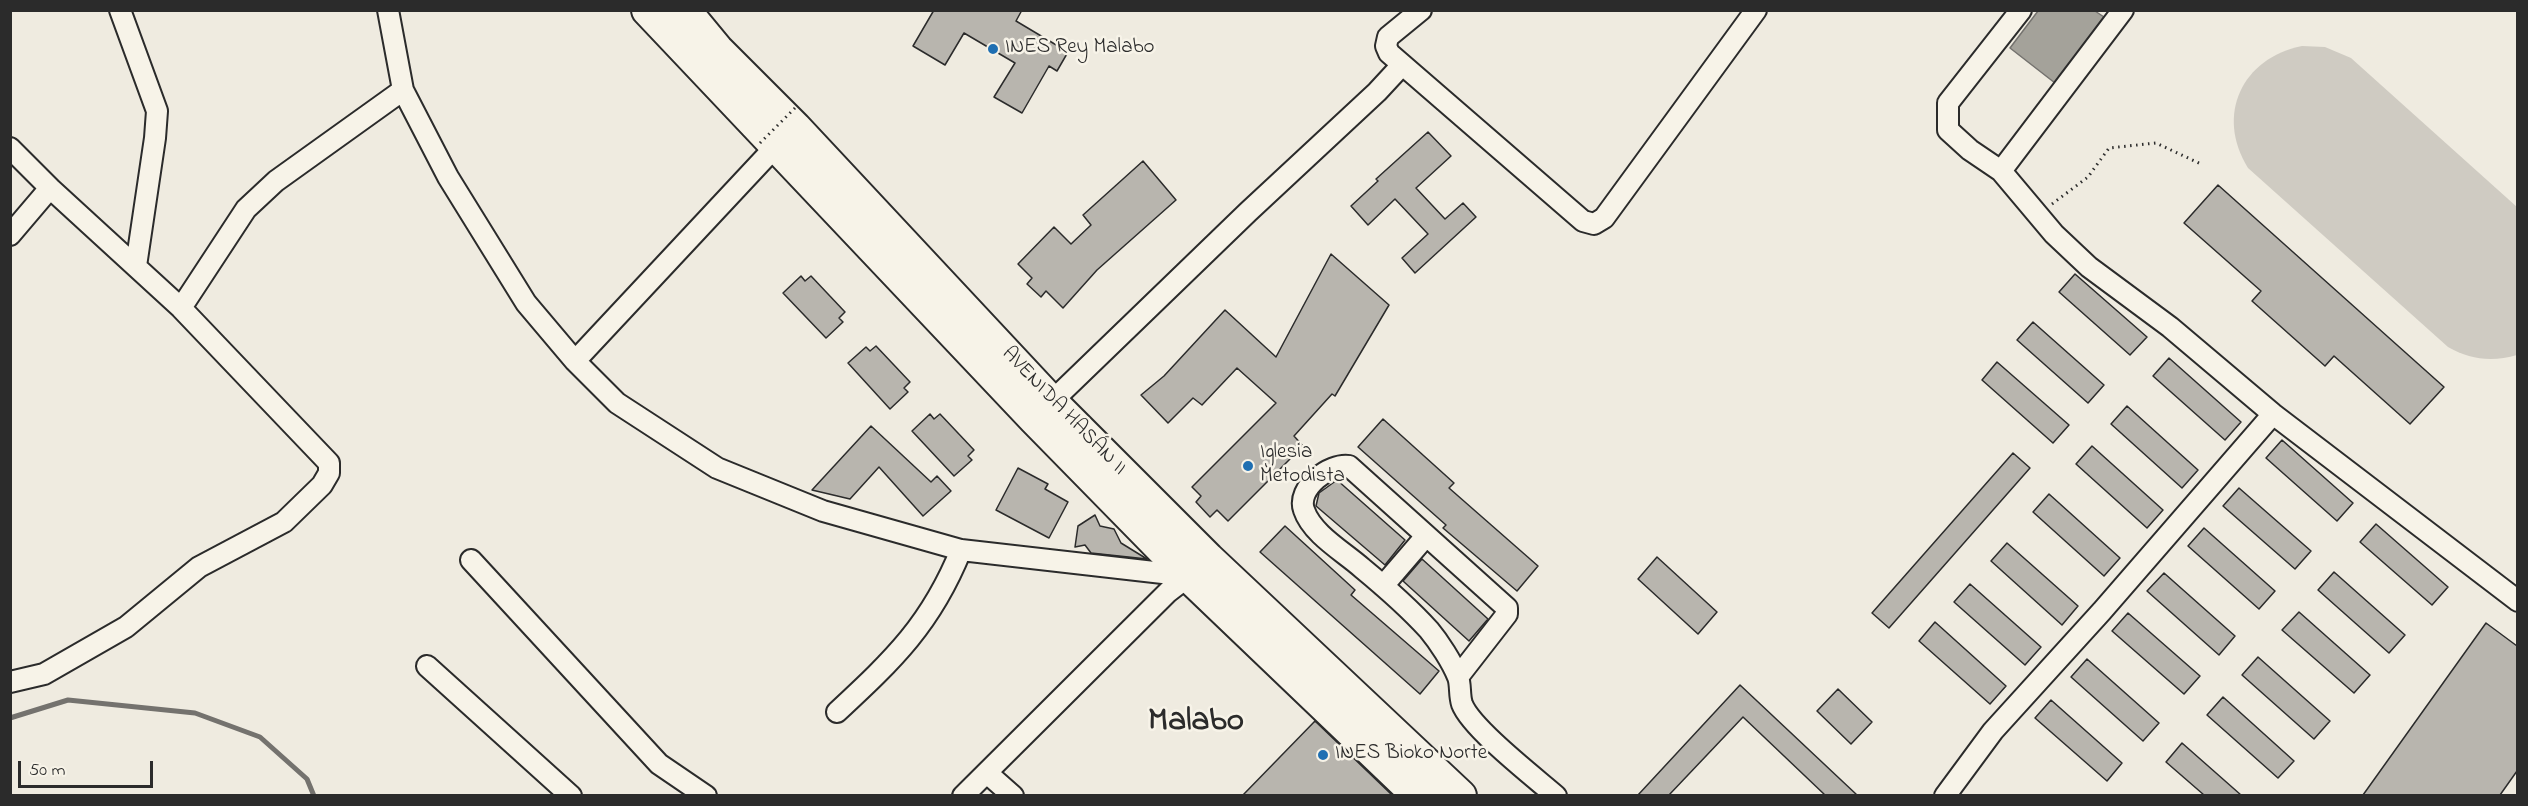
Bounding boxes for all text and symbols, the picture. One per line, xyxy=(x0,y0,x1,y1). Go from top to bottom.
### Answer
place label: INES Rey Malabo xyxy=(1005,36,1154,62)
marker: INES Rey Malabo xyxy=(986,42,1000,56)
street label: AVENIDA HASÁN II xyxy=(995,342,1131,482)
place label: Iglesia Metodista xyxy=(1260,441,1345,491)
marker: Iglesia Metodista xyxy=(1241,459,1255,473)
district label: Malabo xyxy=(1148,704,1244,744)
place label: INES Bioko Norte xyxy=(1335,742,1487,768)
marker: INES Bioko Norte xyxy=(1316,748,1330,762)
scale bar xyxy=(21,749,156,787)
text: 50 m xyxy=(29,758,66,784)

